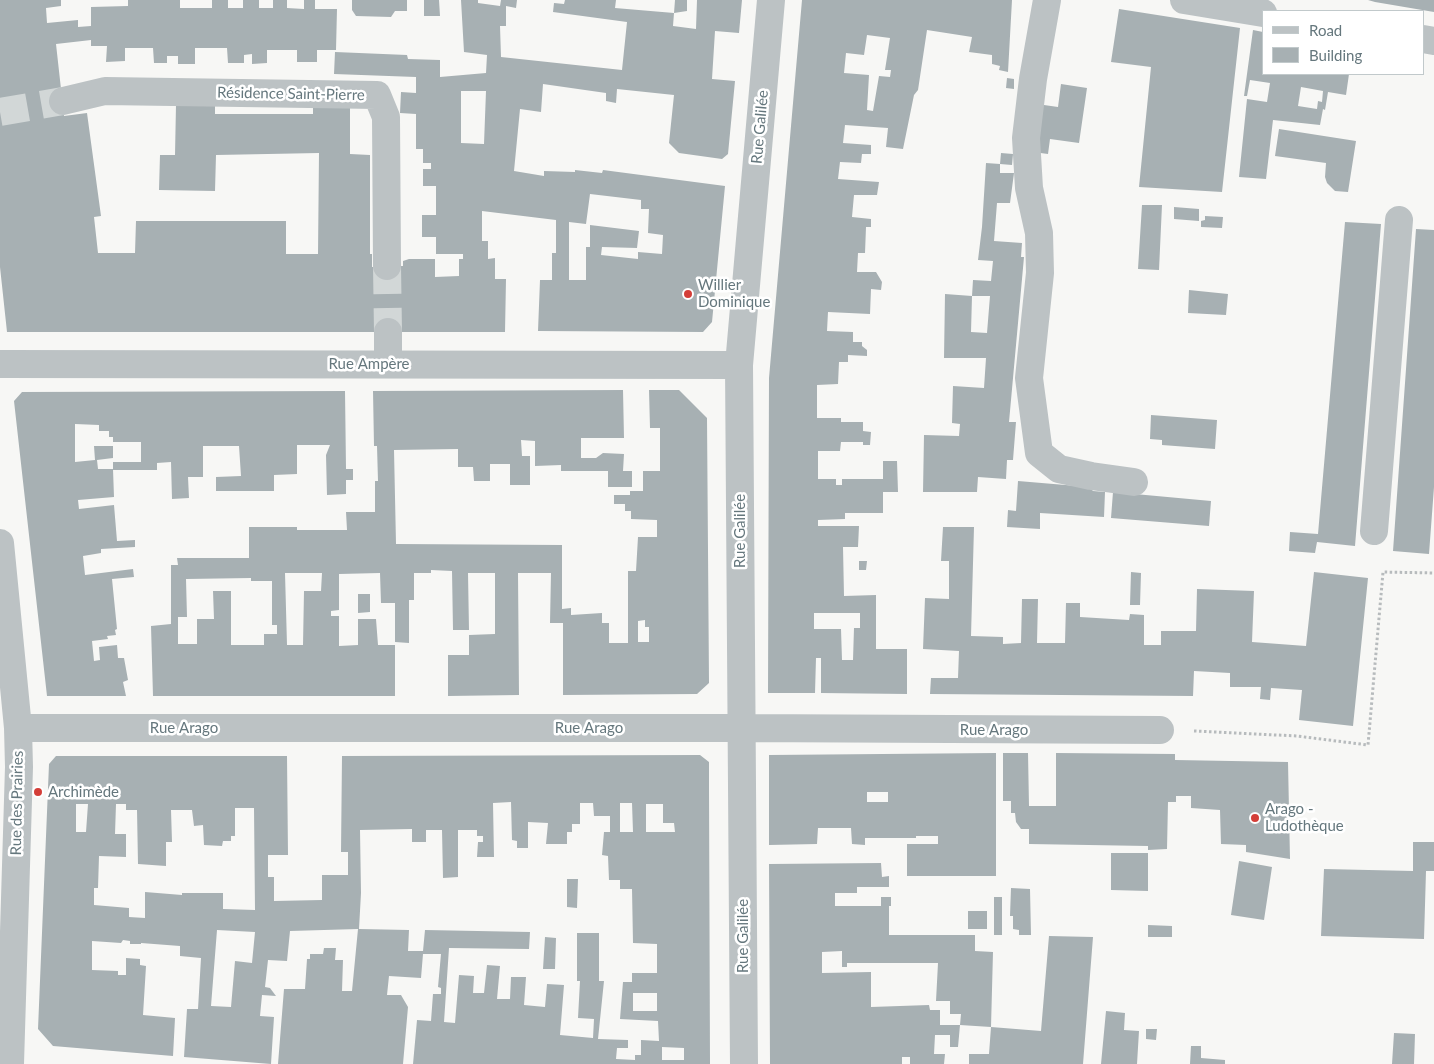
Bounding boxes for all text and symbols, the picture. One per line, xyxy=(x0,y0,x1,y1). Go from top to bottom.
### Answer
legend xyxy=(1262,10,1424,75)
text: Road xyxy=(1309,21,1342,39)
text: Building xyxy=(1309,46,1362,64)
street label: Résidence Saint-Pierre xyxy=(217,84,365,104)
street label: Rue Galilée xyxy=(748,89,772,165)
place label: Willier Dominique xyxy=(698,276,770,311)
marker: Willier Dominique xyxy=(682,288,694,300)
street label: Rue Ampère xyxy=(328,355,410,373)
street label: Rue Galilée xyxy=(731,494,749,568)
street label: Rue Arago xyxy=(150,719,218,737)
street label: Rue Arago xyxy=(555,719,623,737)
street label: Rue Arago xyxy=(960,721,1028,739)
street label: Rue des Prairies xyxy=(7,751,27,855)
place label: Archimède xyxy=(48,783,119,801)
marker: Archimède xyxy=(32,786,44,798)
place label: Arago - Ludothèque xyxy=(1265,800,1344,835)
marker: Arago - Ludothèque xyxy=(1249,812,1261,824)
street label: Rue Galilée xyxy=(734,899,752,973)

